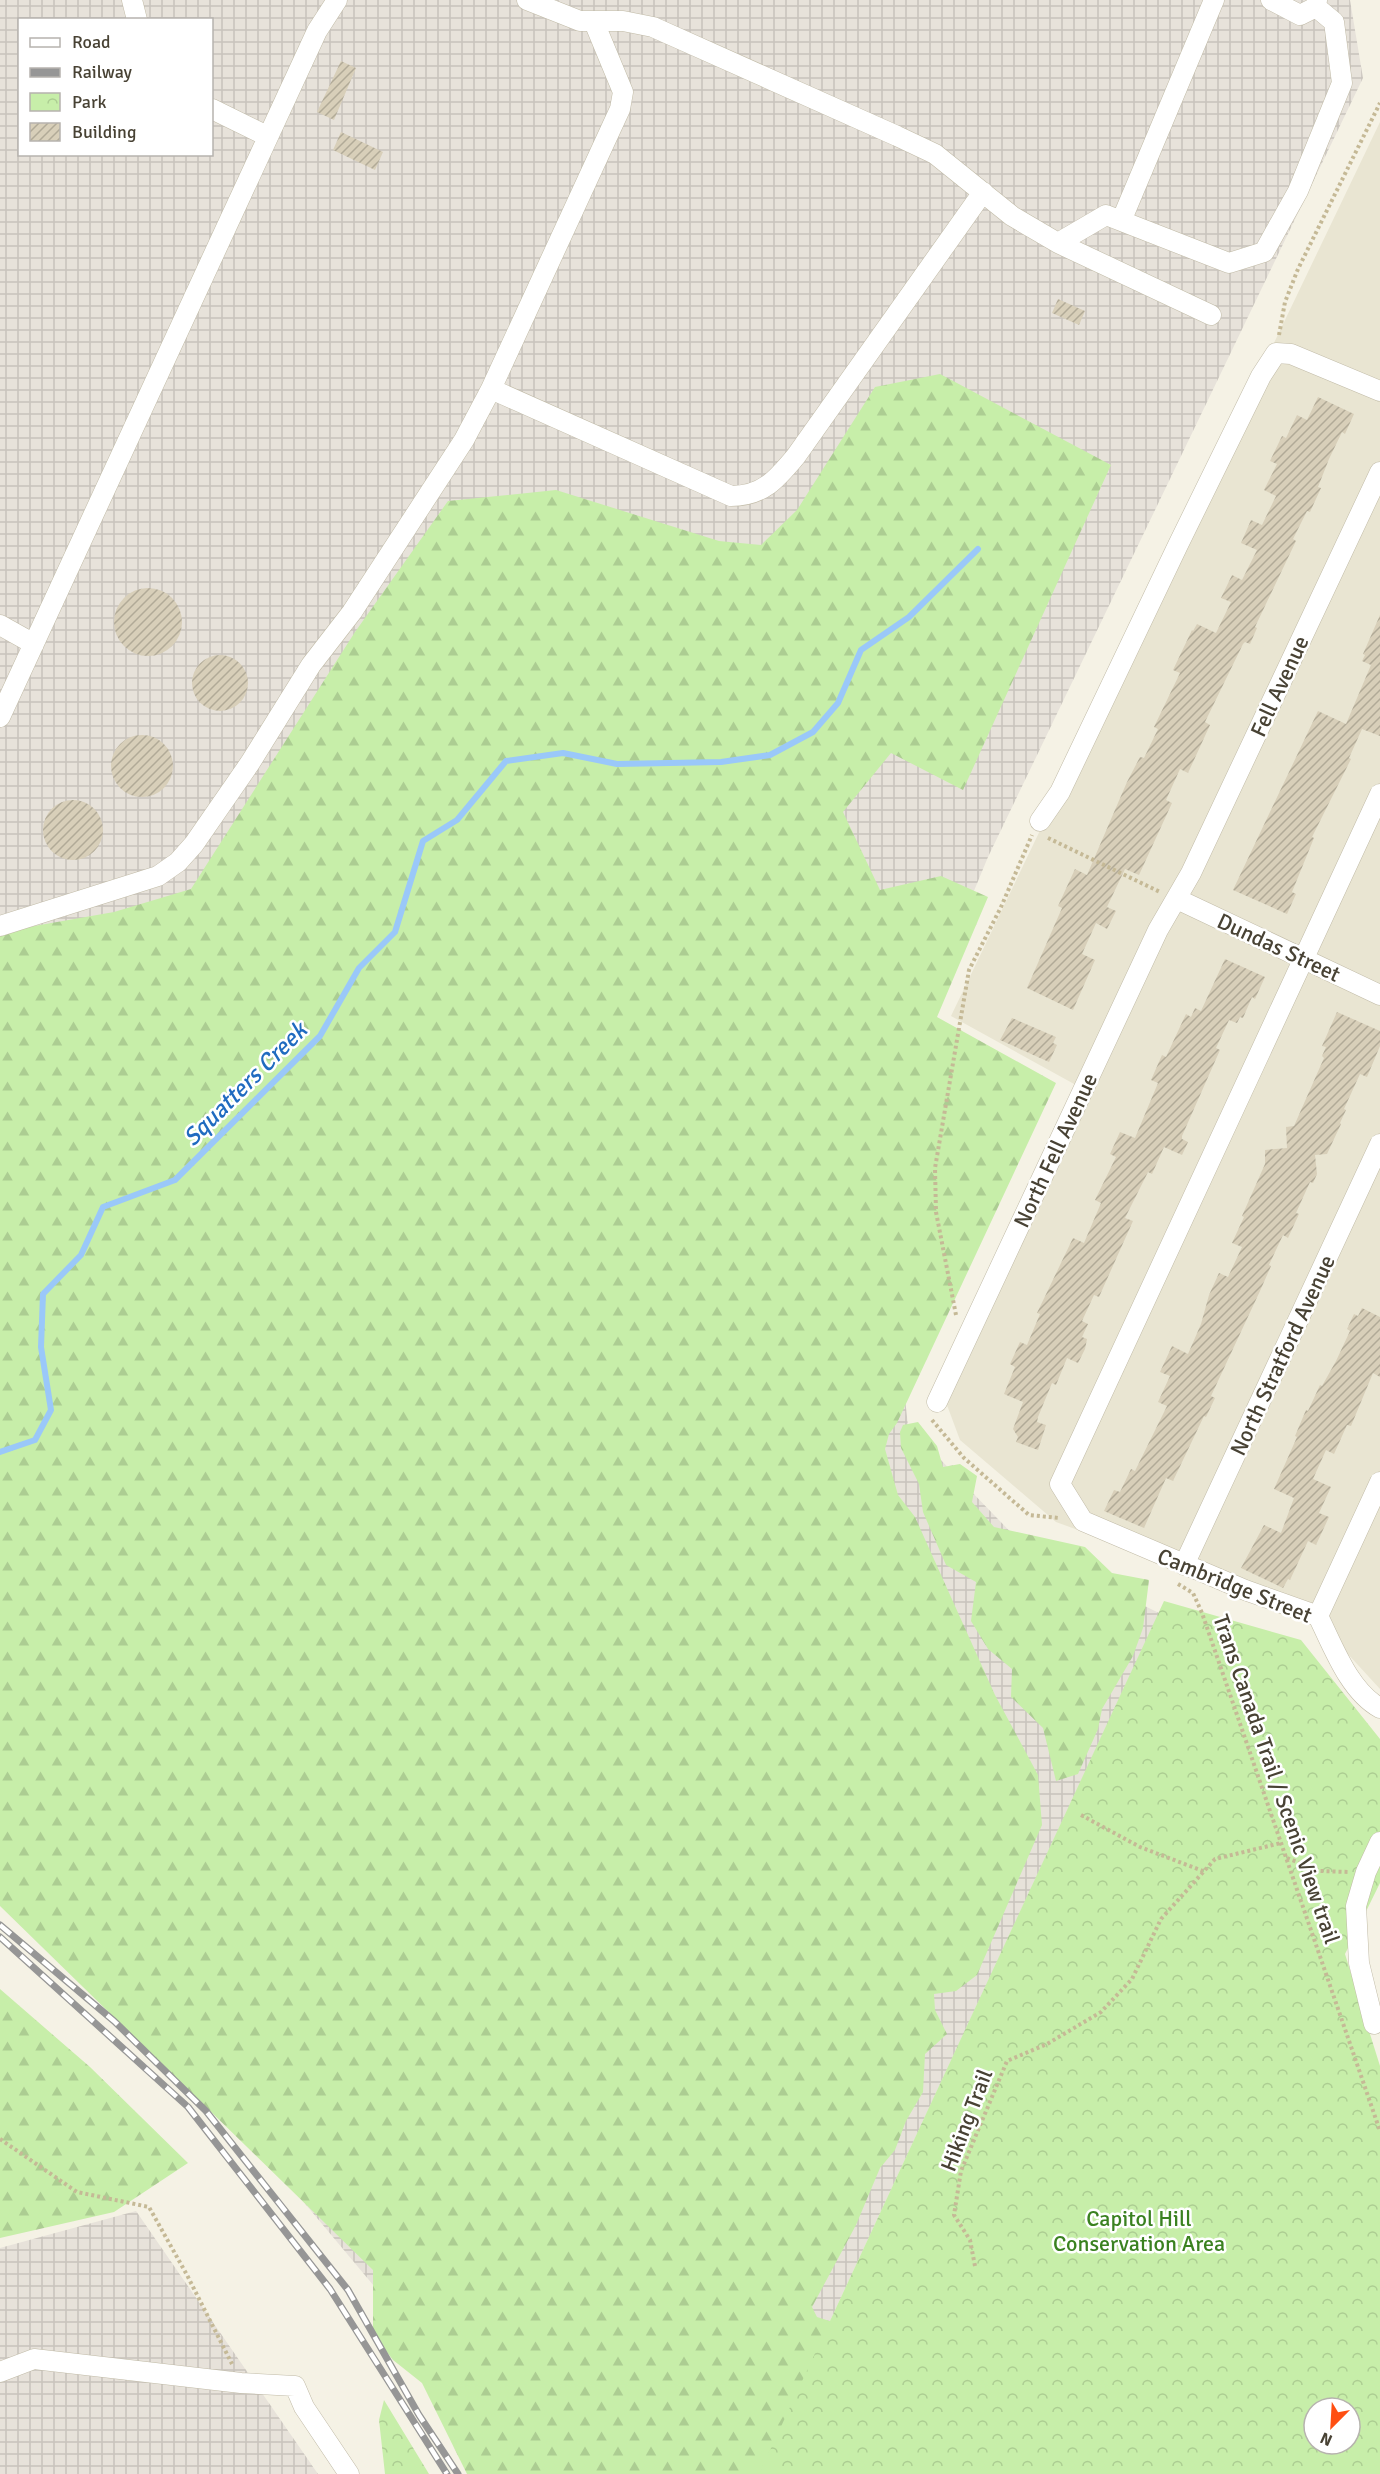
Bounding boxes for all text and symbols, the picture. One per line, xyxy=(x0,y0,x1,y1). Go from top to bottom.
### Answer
legend xyxy=(18,18,213,156)
text: Road xyxy=(72,31,111,53)
text: Railway xyxy=(72,61,133,83)
text: Park xyxy=(72,91,107,113)
text: Building xyxy=(72,121,136,143)
street label: Fell Avenue xyxy=(1244,631,1315,741)
street label: Dundas Street xyxy=(1213,907,1345,988)
water label: Squatters Creek xyxy=(177,1014,315,1152)
street label: North Fell Avenue xyxy=(1008,1069,1103,1232)
street label: North Stratford Avenue xyxy=(1224,1251,1341,1460)
street label: Cambridge Street xyxy=(1154,1542,1316,1629)
street label: Trans Canada Trail / Scenic View trail xyxy=(1207,1611,1346,1947)
street label: Hiking Trail xyxy=(935,2065,998,2175)
park label: Capitol Hill Conservation Area xyxy=(1053,2205,1225,2257)
north arrow xyxy=(1302,2396,1362,2456)
text: N xyxy=(1317,2427,1335,2450)

